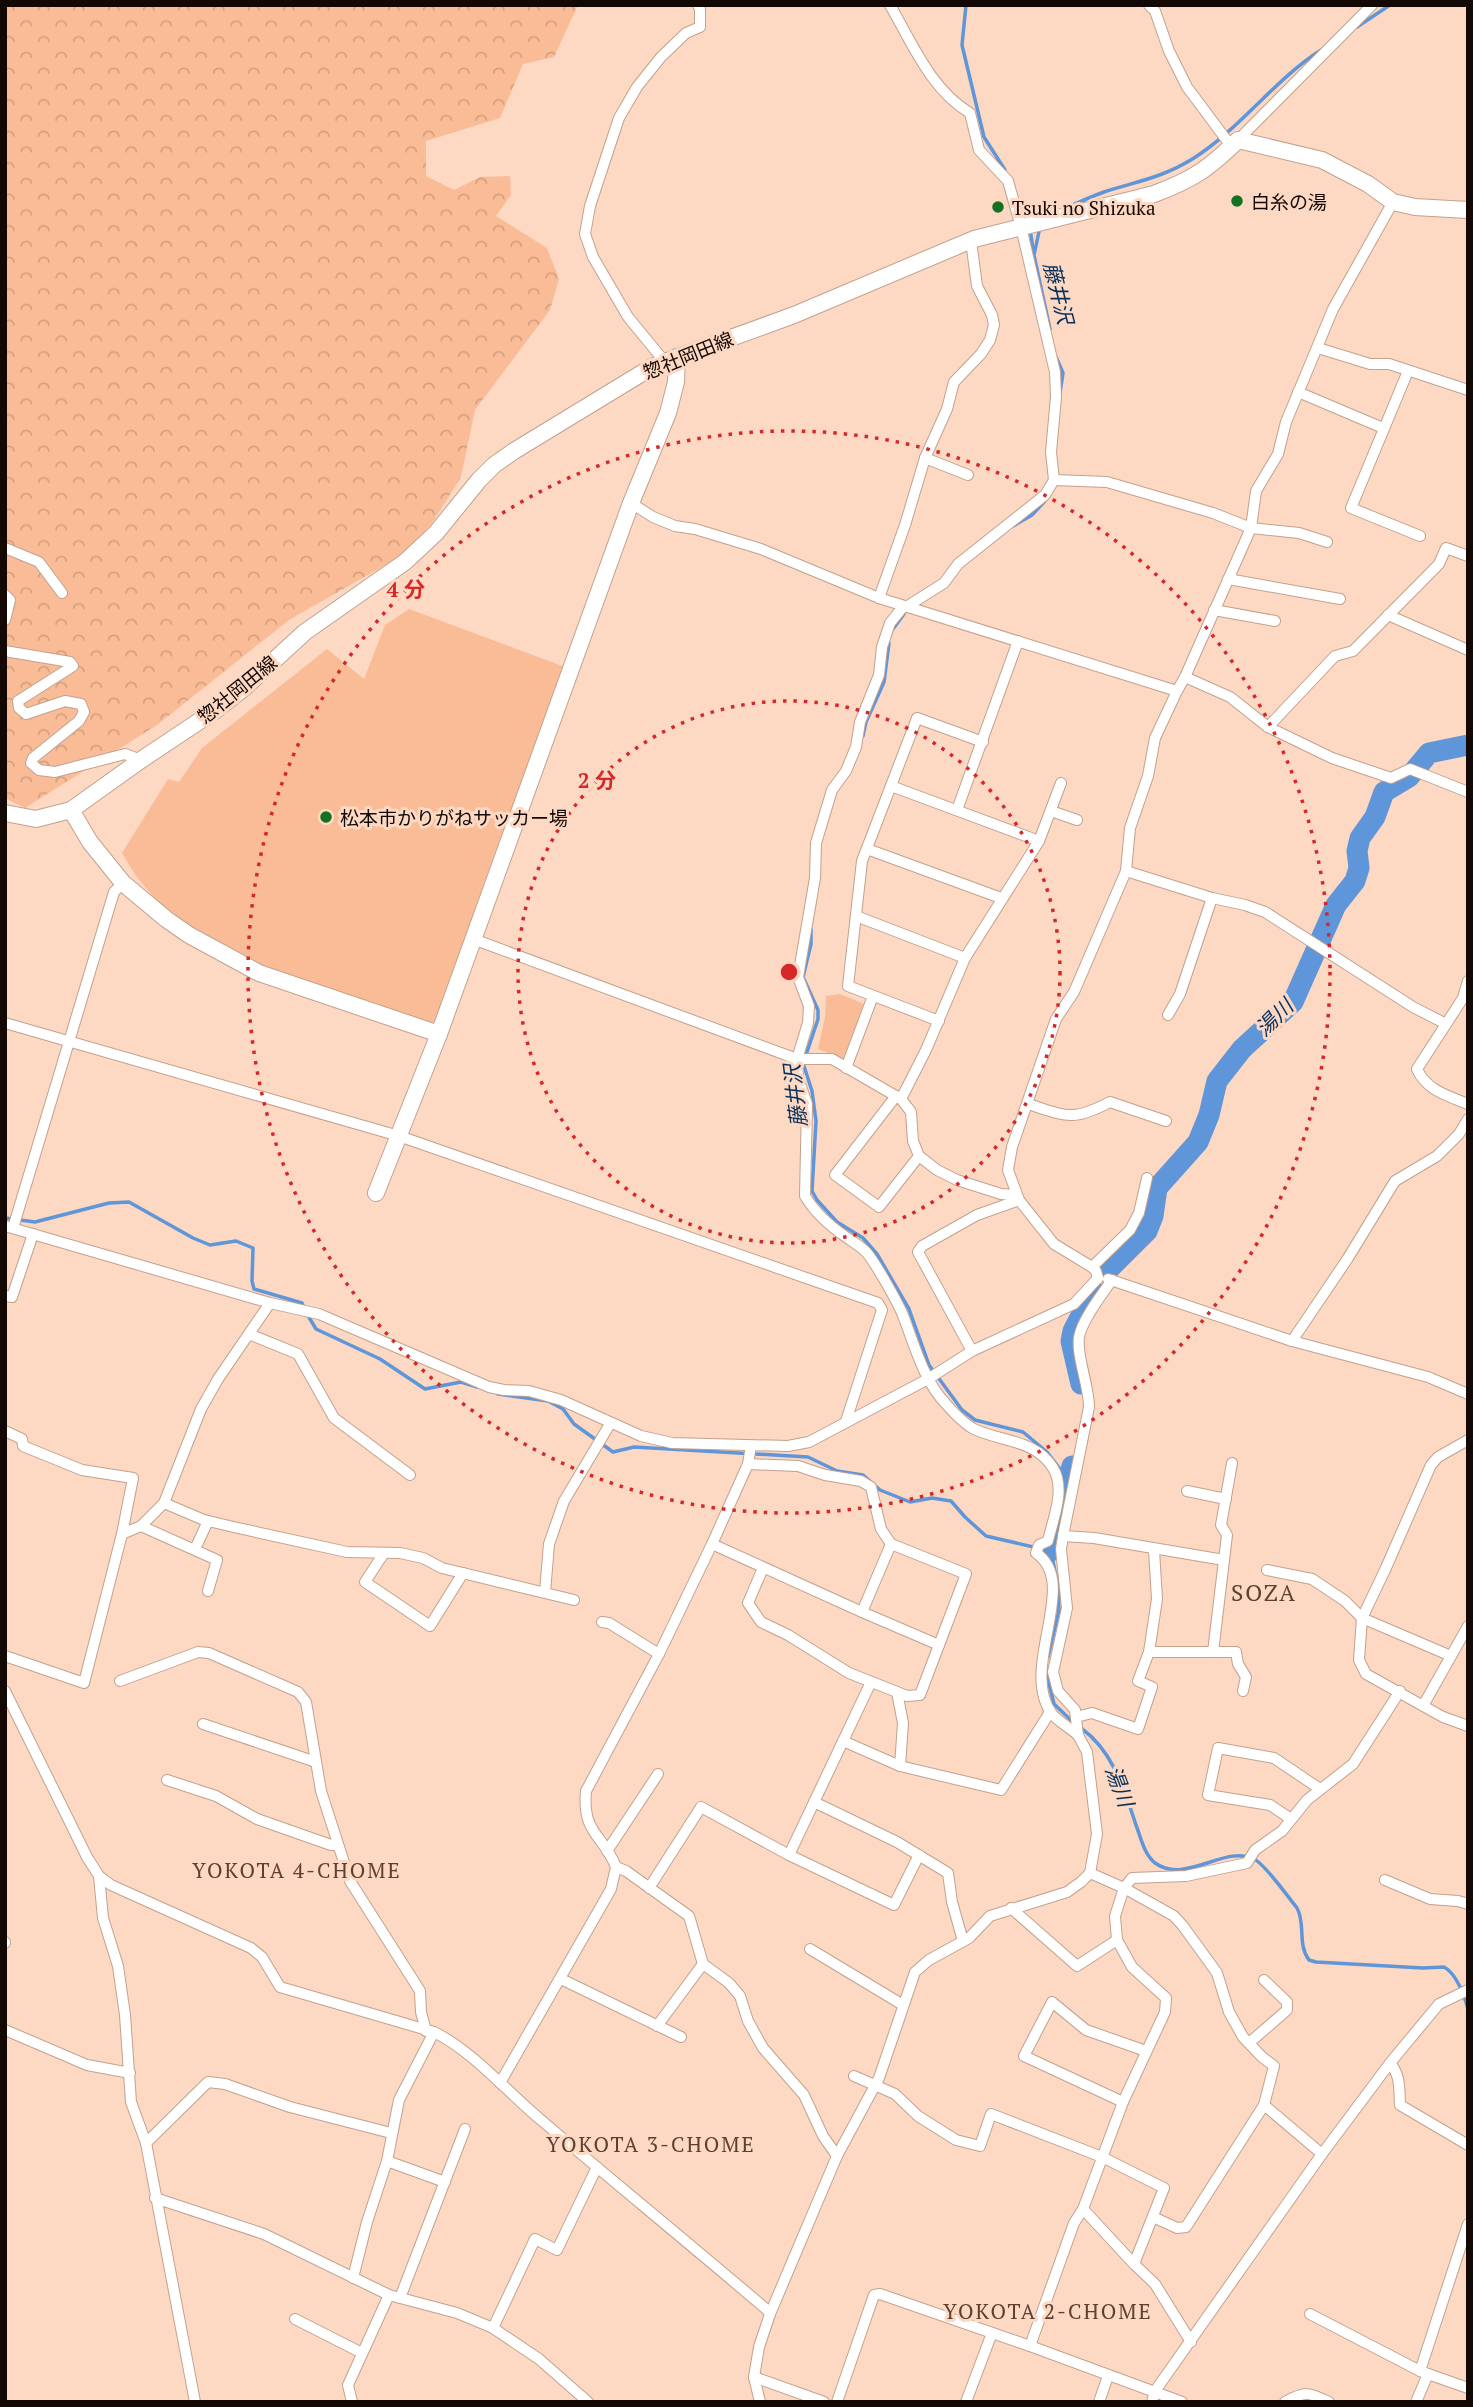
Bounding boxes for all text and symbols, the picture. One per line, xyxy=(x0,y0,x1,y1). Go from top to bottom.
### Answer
place label: 白糸の湯 xyxy=(1251,189,1327,214)
marker: 白糸の湯 xyxy=(1229,193,1245,209)
place label: Tsuki no Shizuka xyxy=(1012,195,1156,220)
marker: Tsuki no Shizuka xyxy=(990,199,1006,215)
water label: 藤井沢 xyxy=(1038,259,1081,330)
street label: 惣社岡田線 xyxy=(639,326,737,384)
text: 4 分 xyxy=(387,575,425,603)
street label: 惣社岡田線 xyxy=(192,649,282,729)
text: 2 分 xyxy=(578,766,616,794)
place label: 松本市かりがねサッカー場 xyxy=(340,805,568,830)
marker: 松本市かりがねサッカー場 xyxy=(318,809,334,825)
centre of rings xyxy=(777,960,801,984)
water label: 湯川 xyxy=(1249,991,1300,1042)
water label: 藤井沢 xyxy=(777,1060,813,1129)
district label: SOZA xyxy=(1231,1577,1297,1608)
water label: 湯川 xyxy=(1099,1761,1141,1812)
district label: YOKOTA 4-CHOME xyxy=(192,1856,402,1884)
district label: YOKOTA 3-CHOME xyxy=(546,2130,756,2158)
district label: YOKOTA 2-CHOME xyxy=(943,2297,1153,2325)

